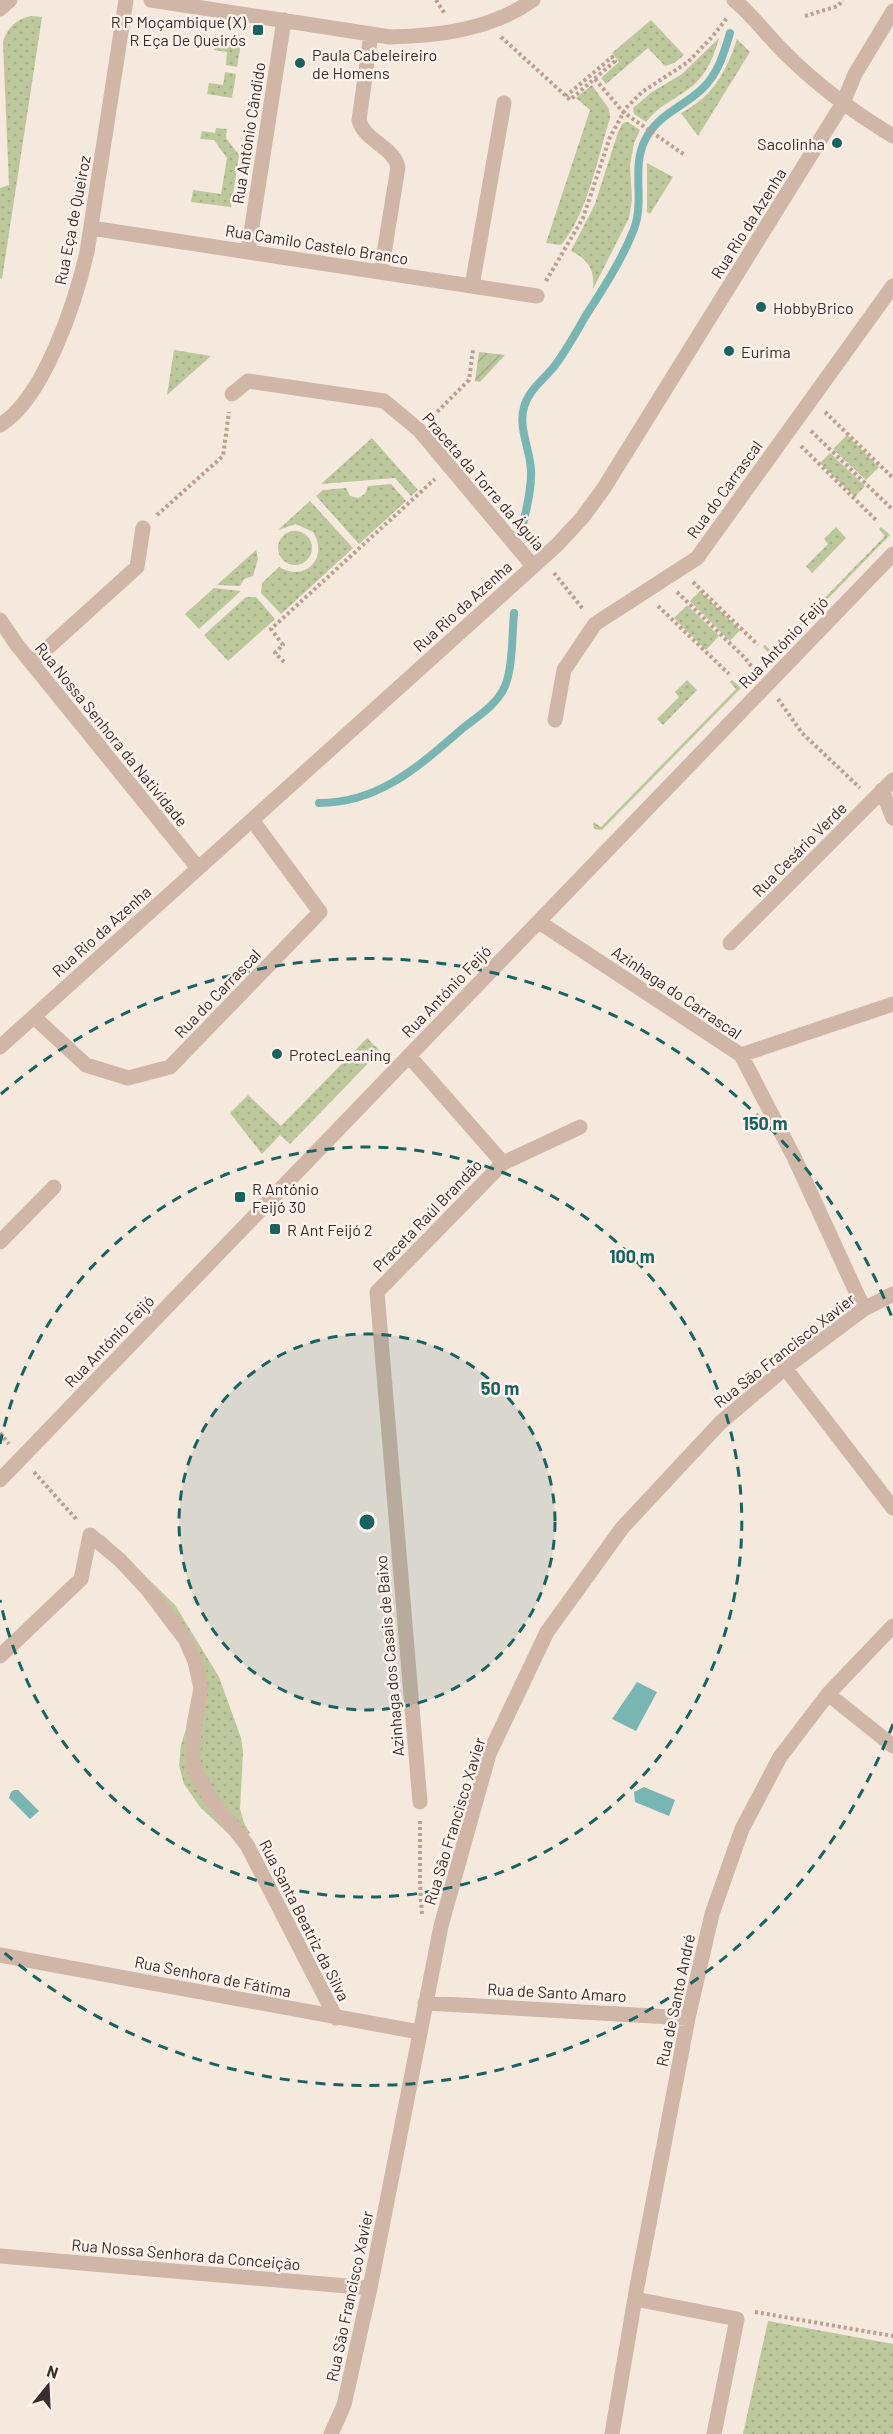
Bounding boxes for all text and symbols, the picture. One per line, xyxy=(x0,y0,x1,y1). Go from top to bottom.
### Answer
place label: R P Moçambique (X) R Eça De Queirós xyxy=(111,12,247,49)
marker: R P Moçambique (X) R Eça De Queirós xyxy=(251,23,265,37)
place label: Paula Cabeleireiro de Homens xyxy=(312,45,437,82)
marker: Paula Cabeleireiro de Homens xyxy=(293,56,307,70)
street label: Rua António Cândido xyxy=(227,61,269,205)
place label: Sacolinha xyxy=(757,134,825,153)
marker: Sacolinha xyxy=(830,136,844,150)
street label: Rua Eça de Queiroz xyxy=(50,154,94,286)
street label: Rua Rio da Azenha xyxy=(706,164,790,282)
street label: Rua Camilo Castelo Branco xyxy=(224,220,410,268)
place label: HobbyBrico xyxy=(773,298,854,317)
marker: HobbyBrico xyxy=(754,300,768,314)
place label: Eurima xyxy=(741,342,791,361)
marker: Eurima xyxy=(722,344,736,358)
street label: Praceta da Torre da Águia xyxy=(419,408,549,554)
street label: Rua do Carrascal xyxy=(682,437,766,541)
street label: Rua Rio da Azenha xyxy=(409,557,515,655)
street label: Rua António Feijó xyxy=(734,592,832,692)
street label: Rua Nossa Senhora da Natividade xyxy=(32,638,192,830)
street label: Rua Cesário Verde xyxy=(748,798,850,900)
street label: Rua Rio da Azenha xyxy=(48,882,154,980)
street label: Rua António Feijó xyxy=(397,941,495,1041)
street label: Azinhaga do Carrascal xyxy=(609,942,745,1042)
street label: Rua do Carrascal xyxy=(170,945,264,1041)
place label: ProtecLeaning xyxy=(289,1045,391,1064)
marker: ProtecLeaning xyxy=(270,1047,284,1061)
text: 150 m xyxy=(743,1112,787,1134)
street label: Praceta Raúl Brandão xyxy=(368,1155,486,1275)
place label: R António Feijó 30 xyxy=(252,1179,319,1216)
marker: R António Feijó 30 xyxy=(233,1190,247,1204)
place label: R Ant Feijó 2 xyxy=(287,1220,373,1239)
marker: R Ant Feijó 2 xyxy=(268,1222,282,1236)
text: 100 m xyxy=(609,1245,655,1267)
street label: Rua São Francisco Xavier xyxy=(710,1289,859,1411)
street label: Rua António Feijó xyxy=(60,1291,158,1391)
text: 50 m xyxy=(481,1377,519,1399)
centre of rings xyxy=(357,1512,377,1532)
street label: Azinhaga dos Casais de Baixo xyxy=(371,1555,407,1757)
street label: Rua São Francisco Xavier xyxy=(419,1735,489,1907)
street label: Rua Santa Beatriz da Silva xyxy=(256,1836,354,2004)
street label: Rua de Santo André xyxy=(652,1932,698,2068)
street label: Rua Senhora de Fátima xyxy=(133,1951,293,2001)
street label: Rua de Santo Amaro xyxy=(487,1979,627,2005)
street label: Rua São Francisco Xavier xyxy=(322,2209,376,2383)
street label: Rua Nossa Senhora da Conceição xyxy=(71,2235,301,2273)
north arrow xyxy=(18,2356,78,2416)
text: N xyxy=(45,2361,61,2382)

